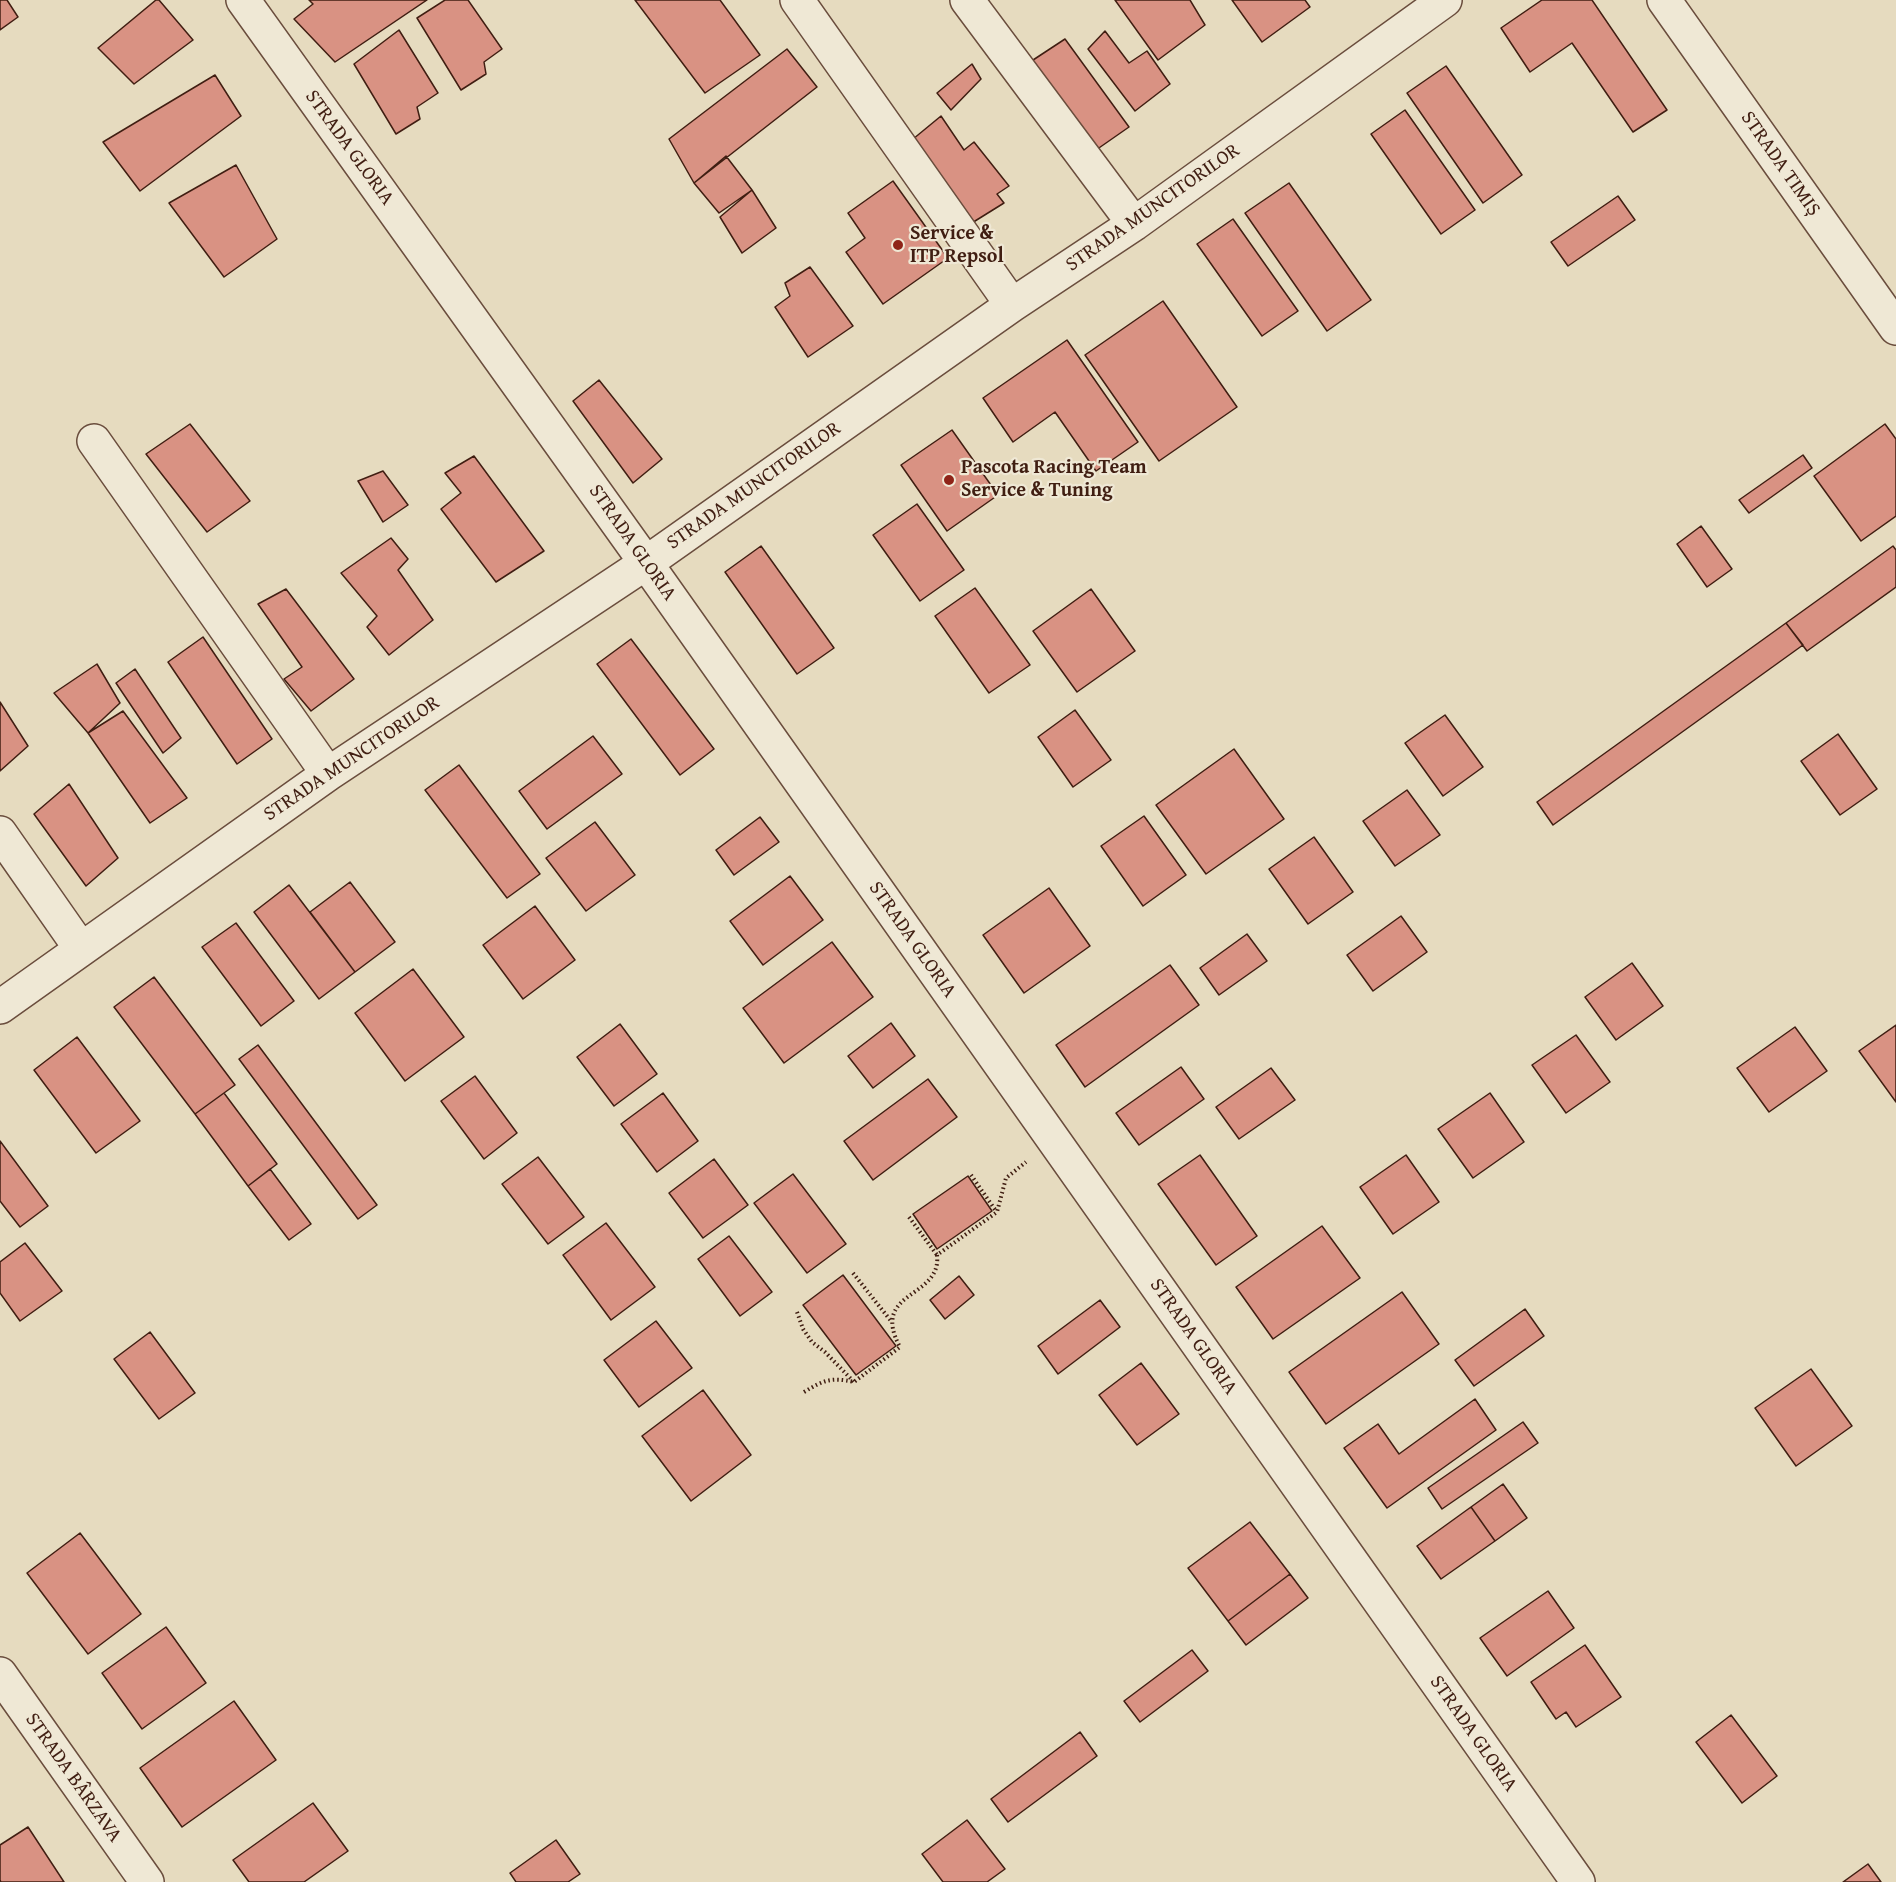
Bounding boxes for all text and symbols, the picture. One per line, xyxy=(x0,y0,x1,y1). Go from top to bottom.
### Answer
street label: STRADA GLORIA xyxy=(299,86,399,210)
street label: STRADA TIMIȘ xyxy=(1735,107,1825,221)
street label: STRADA MUNCITORILOR xyxy=(1061,139,1245,277)
place label: Service & ITP Repsol xyxy=(910,222,1004,269)
marker: Service & ITP Repsol xyxy=(891,238,905,252)
street label: STRADA MUNCITORILOR xyxy=(662,417,846,555)
place label: Pascota Racing Team Service & Tuning xyxy=(961,456,1147,503)
marker: Pascota Racing Team Service & Tuning xyxy=(942,473,956,487)
street label: STRADA GLORIA xyxy=(583,480,681,606)
street label: STRADA MUNCITORILOR xyxy=(260,691,444,827)
street label: STRADA GLORIA xyxy=(863,877,961,1003)
street label: STRADA GLORIA xyxy=(1144,1274,1242,1400)
street label: STRADA GLORIA xyxy=(1424,1671,1522,1797)
street label: STRADA BÂRZAVA xyxy=(20,1709,126,1847)

